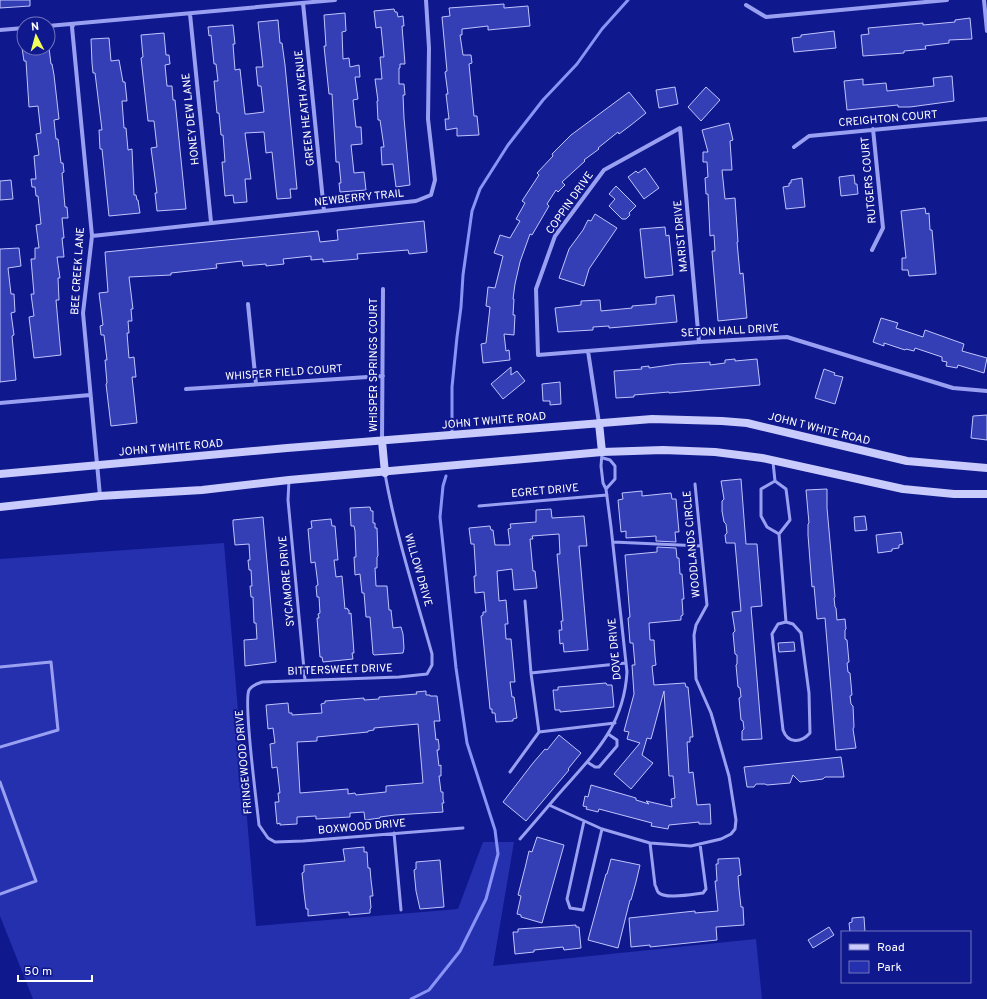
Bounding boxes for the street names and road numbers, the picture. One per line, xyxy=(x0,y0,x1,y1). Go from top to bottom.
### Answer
street label: GREEN HEATH AVENUE xyxy=(292,49,318,167)
street label: HONEY DEW LANE xyxy=(179,72,203,166)
street label: CREIGHTON COURT xyxy=(838,108,938,130)
street label: RUTGERS COURT xyxy=(858,136,880,224)
street label: COPPIN DRIVE xyxy=(543,169,597,237)
street label: NEWBERRY TRAIL xyxy=(313,186,405,210)
street label: MARIST DRIVE xyxy=(671,199,691,273)
street label: BEE CREEK LANE xyxy=(68,227,88,315)
street label: WHISPER SPRINGS COURT xyxy=(367,298,381,432)
street label: SETON HALL DRIVE xyxy=(681,321,779,341)
street label: WHISPER FIELD COURT xyxy=(225,362,343,384)
street label: JOHN T WHITE ROAD xyxy=(441,409,547,433)
street label: JOHN T WHITE ROAD xyxy=(766,410,872,448)
street label: JOHN T WHITE ROAD xyxy=(118,436,224,460)
street label: EGRET DRIVE xyxy=(511,481,579,501)
street label: WOODLANDS CIRCLE xyxy=(680,490,704,598)
street label: WILLOW DRIVE xyxy=(401,532,435,608)
street label: SYCAMORE DRIVE xyxy=(276,535,298,627)
street label: DOVE DRIVE xyxy=(605,617,625,681)
street label: BITTERSWEET DRIVE xyxy=(287,661,393,679)
street label: FRINGEWOOD DRIVE xyxy=(232,709,256,815)
street label: BOXWOOD DRIVE xyxy=(317,816,407,838)

